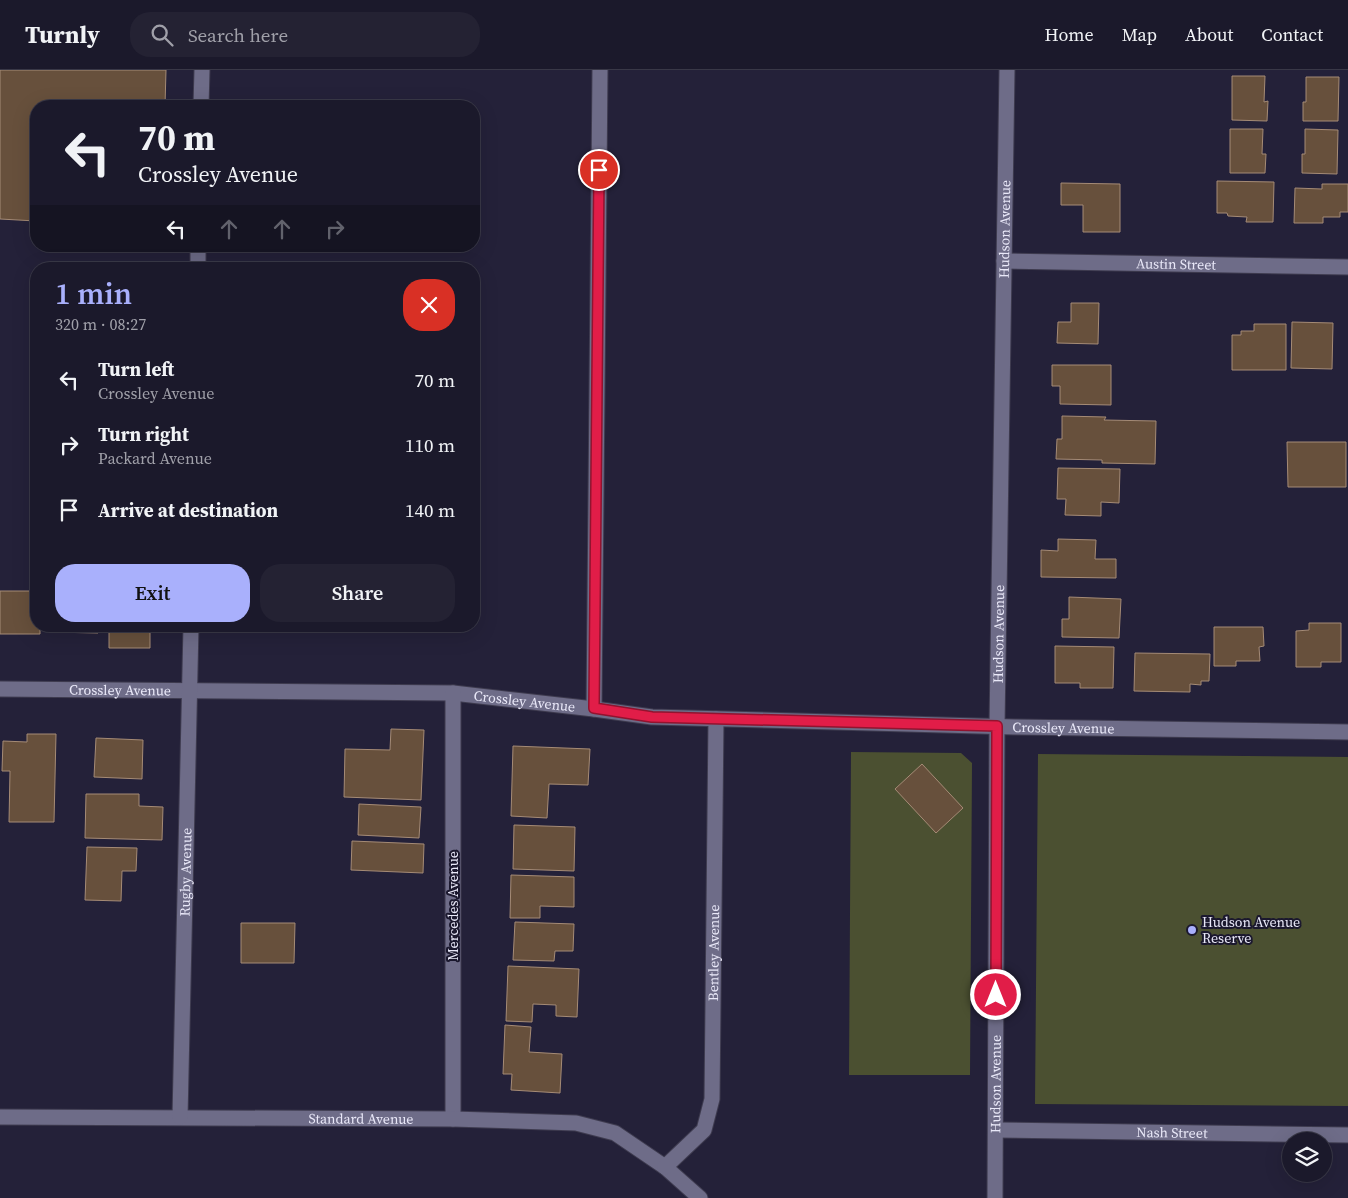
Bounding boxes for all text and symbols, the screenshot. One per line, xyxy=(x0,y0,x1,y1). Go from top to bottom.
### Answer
search box xyxy=(130,12,480,57)
text: Turnly xyxy=(25,18,100,51)
icon: search xyxy=(148,21,176,49)
text: Search here xyxy=(188,22,288,48)
text: Home xyxy=(1045,22,1094,47)
text: Map xyxy=(1122,22,1157,47)
text: About xyxy=(1185,22,1233,47)
text: Contact xyxy=(1261,22,1323,47)
text: 70 m xyxy=(138,114,215,162)
icon: left xyxy=(55,120,120,185)
pin xyxy=(578,149,620,191)
icon: arrive xyxy=(585,156,613,184)
text: Crossley Avenue xyxy=(138,159,298,189)
street label: Hudson Avenue xyxy=(994,180,1015,278)
icon: left xyxy=(162,215,190,243)
icon: ahead xyxy=(215,215,243,243)
icon: ahead xyxy=(268,215,296,243)
icon: right xyxy=(321,215,349,243)
street label: Austin Street xyxy=(1136,253,1217,275)
text: 1 min xyxy=(55,273,132,314)
button: close xyxy=(403,279,455,331)
text: 320 m · 08:27 xyxy=(55,313,146,335)
text: Turn left xyxy=(98,356,174,382)
icon: left xyxy=(55,366,83,394)
text: 70 m xyxy=(414,367,455,393)
text: Crossley Avenue xyxy=(98,382,214,404)
text: Turn right xyxy=(98,421,189,447)
icon: right xyxy=(55,431,83,459)
text: 110 m xyxy=(405,432,455,458)
text: Packard Avenue xyxy=(98,447,212,469)
icon: arrive xyxy=(55,496,83,524)
text: Arrive at destination xyxy=(98,497,278,523)
text: 140 m xyxy=(405,497,455,523)
button: Exit xyxy=(55,564,250,622)
button: Share xyxy=(260,564,455,622)
street label: Hudson Avenue xyxy=(988,585,1009,683)
street label: Crossley Avenue xyxy=(69,680,171,701)
street label: Crossley Avenue xyxy=(473,685,576,717)
street label: Crossley Avenue xyxy=(1012,717,1115,738)
street label: Rugby Avenue xyxy=(174,828,196,917)
street label: Mercedes Avenue xyxy=(443,851,463,961)
street label: Bentley Avenue xyxy=(703,904,724,1001)
place label: Hudson Avenue Reserve xyxy=(1202,912,1300,948)
marker: Hudson Avenue Reserve xyxy=(1186,924,1198,936)
position arrow xyxy=(969,968,1021,1020)
street label: Hudson Avenue xyxy=(985,1035,1006,1133)
street label: Standard Avenue xyxy=(308,1108,414,1129)
street label: Nash Street xyxy=(1136,1122,1208,1143)
map controls xyxy=(1282,1132,1332,1182)
button: layers xyxy=(1282,1132,1332,1182)

